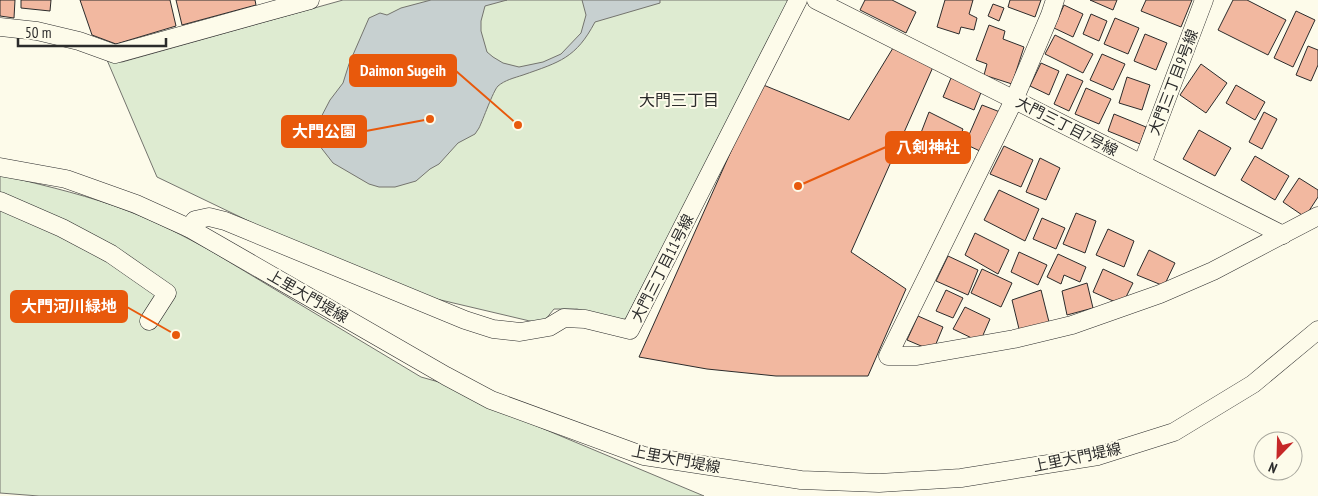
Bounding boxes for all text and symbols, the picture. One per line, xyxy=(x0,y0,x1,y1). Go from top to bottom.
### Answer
scale bar xyxy=(18,15,165,47)
text: 50 m xyxy=(25,23,51,42)
street label: 大門三丁目9号線 xyxy=(1144,26,1202,138)
callout: Daimon Sugeih xyxy=(350,55,456,86)
text: Daimon Sugeih xyxy=(360,60,446,80)
district label: 大門三丁目 xyxy=(639,90,719,110)
street label: 大門三丁目7号線 xyxy=(1013,92,1121,160)
callout: 大門公園 xyxy=(282,116,366,147)
text: 大門公園 xyxy=(292,121,356,141)
callout: 八剣神社 xyxy=(886,132,970,163)
text: 八剣神社 xyxy=(896,137,960,157)
street label: 大門三丁目11号線 xyxy=(627,211,697,325)
street label: 上里大門堤線 xyxy=(264,265,352,327)
callout: 大門河川緑地 xyxy=(11,291,127,322)
text: 大門河川緑地 xyxy=(21,296,117,316)
north arrow xyxy=(1253,431,1303,481)
street label: 上里大門堤線 xyxy=(1031,438,1123,476)
street label: 上里大門堤線 xyxy=(630,441,722,477)
text: N xyxy=(1266,458,1280,478)

